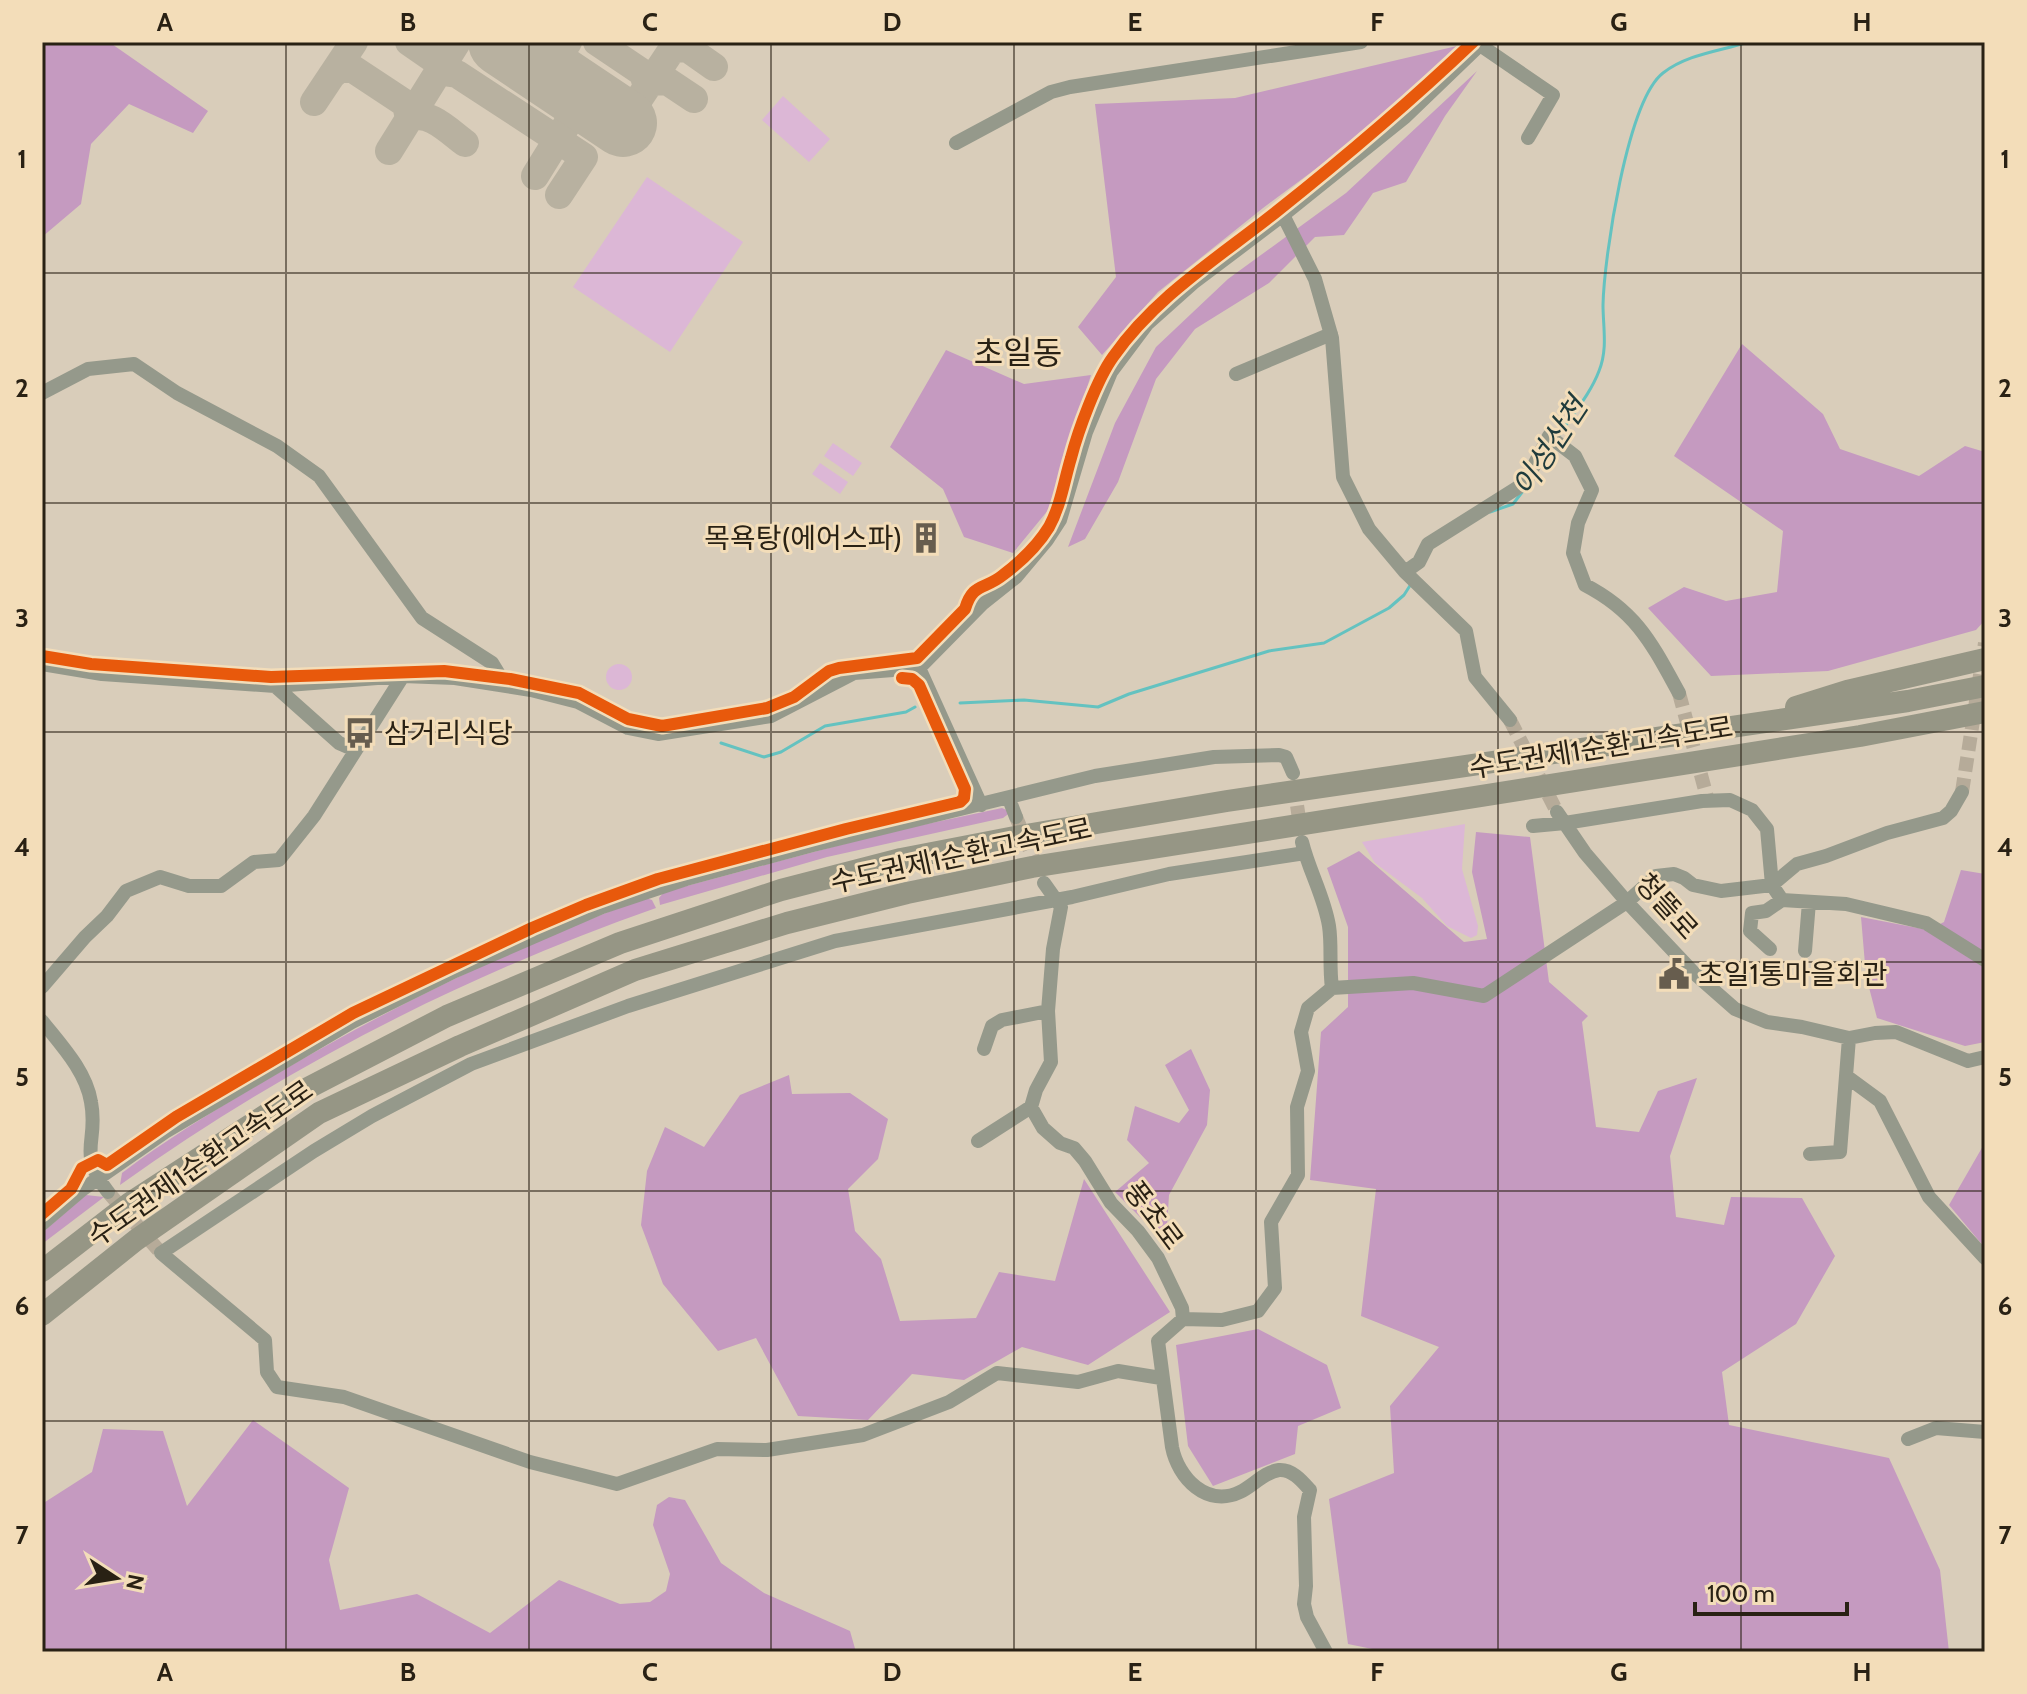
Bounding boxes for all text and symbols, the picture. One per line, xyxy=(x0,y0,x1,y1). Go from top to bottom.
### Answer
text: A xyxy=(157,6,174,38)
text: B xyxy=(400,6,416,38)
text: C xyxy=(642,6,658,38)
text: D xyxy=(883,6,901,38)
text: E xyxy=(1128,6,1142,38)
text: F xyxy=(1370,6,1384,38)
text: G xyxy=(1610,6,1628,38)
text: H xyxy=(1853,6,1871,38)
text: 1 xyxy=(17,143,27,175)
text: 1 xyxy=(2000,143,2010,175)
district label: 초일동 xyxy=(974,333,1062,372)
text: 2 xyxy=(15,372,29,404)
text: 2 xyxy=(1998,372,2012,404)
water label: 이성산천 xyxy=(1504,388,1597,503)
place label: 목욕탕(에어스파) xyxy=(704,521,902,555)
building icon: 목욕탕(에어스파) xyxy=(909,521,943,555)
text: 3 xyxy=(15,602,29,634)
text: 3 xyxy=(1998,602,2012,634)
street label: 수도권제1순환고속도로 xyxy=(1467,709,1735,785)
bus stop icon: 삼거리식당 xyxy=(343,716,377,750)
place label: 삼거리식당 xyxy=(384,716,513,750)
street label: 수도권제1순환고속도로 xyxy=(827,811,1095,899)
text: 4 xyxy=(14,831,30,863)
text: 4 xyxy=(1997,831,2013,863)
street label: 청뜰로 xyxy=(1629,866,1705,946)
public building icon: 초일1통마을회관 xyxy=(1657,957,1691,991)
place label: 초일1통마을회관 xyxy=(1698,957,1887,991)
text: 5 xyxy=(15,1061,29,1093)
text: 5 xyxy=(1998,1061,2012,1093)
street label: 수도권제1순환고속도로 xyxy=(81,1073,319,1253)
street label: 풍초로 xyxy=(1117,1174,1191,1256)
text: 6 xyxy=(15,1290,29,1322)
text: 6 xyxy=(1998,1290,2012,1322)
text: 7 xyxy=(15,1519,29,1551)
text: 7 xyxy=(1998,1519,2012,1551)
north arrow xyxy=(76,1538,156,1618)
scale bar xyxy=(1695,1566,1847,1616)
text: N xyxy=(120,1572,150,1592)
text: 100 m xyxy=(1707,1579,1775,1608)
text: A xyxy=(157,1656,174,1688)
text: B xyxy=(400,1656,416,1688)
text: C xyxy=(642,1656,658,1688)
text: D xyxy=(883,1656,901,1688)
text: E xyxy=(1128,1656,1142,1688)
text: F xyxy=(1370,1656,1384,1688)
text: G xyxy=(1610,1656,1628,1688)
text: H xyxy=(1853,1656,1871,1688)

